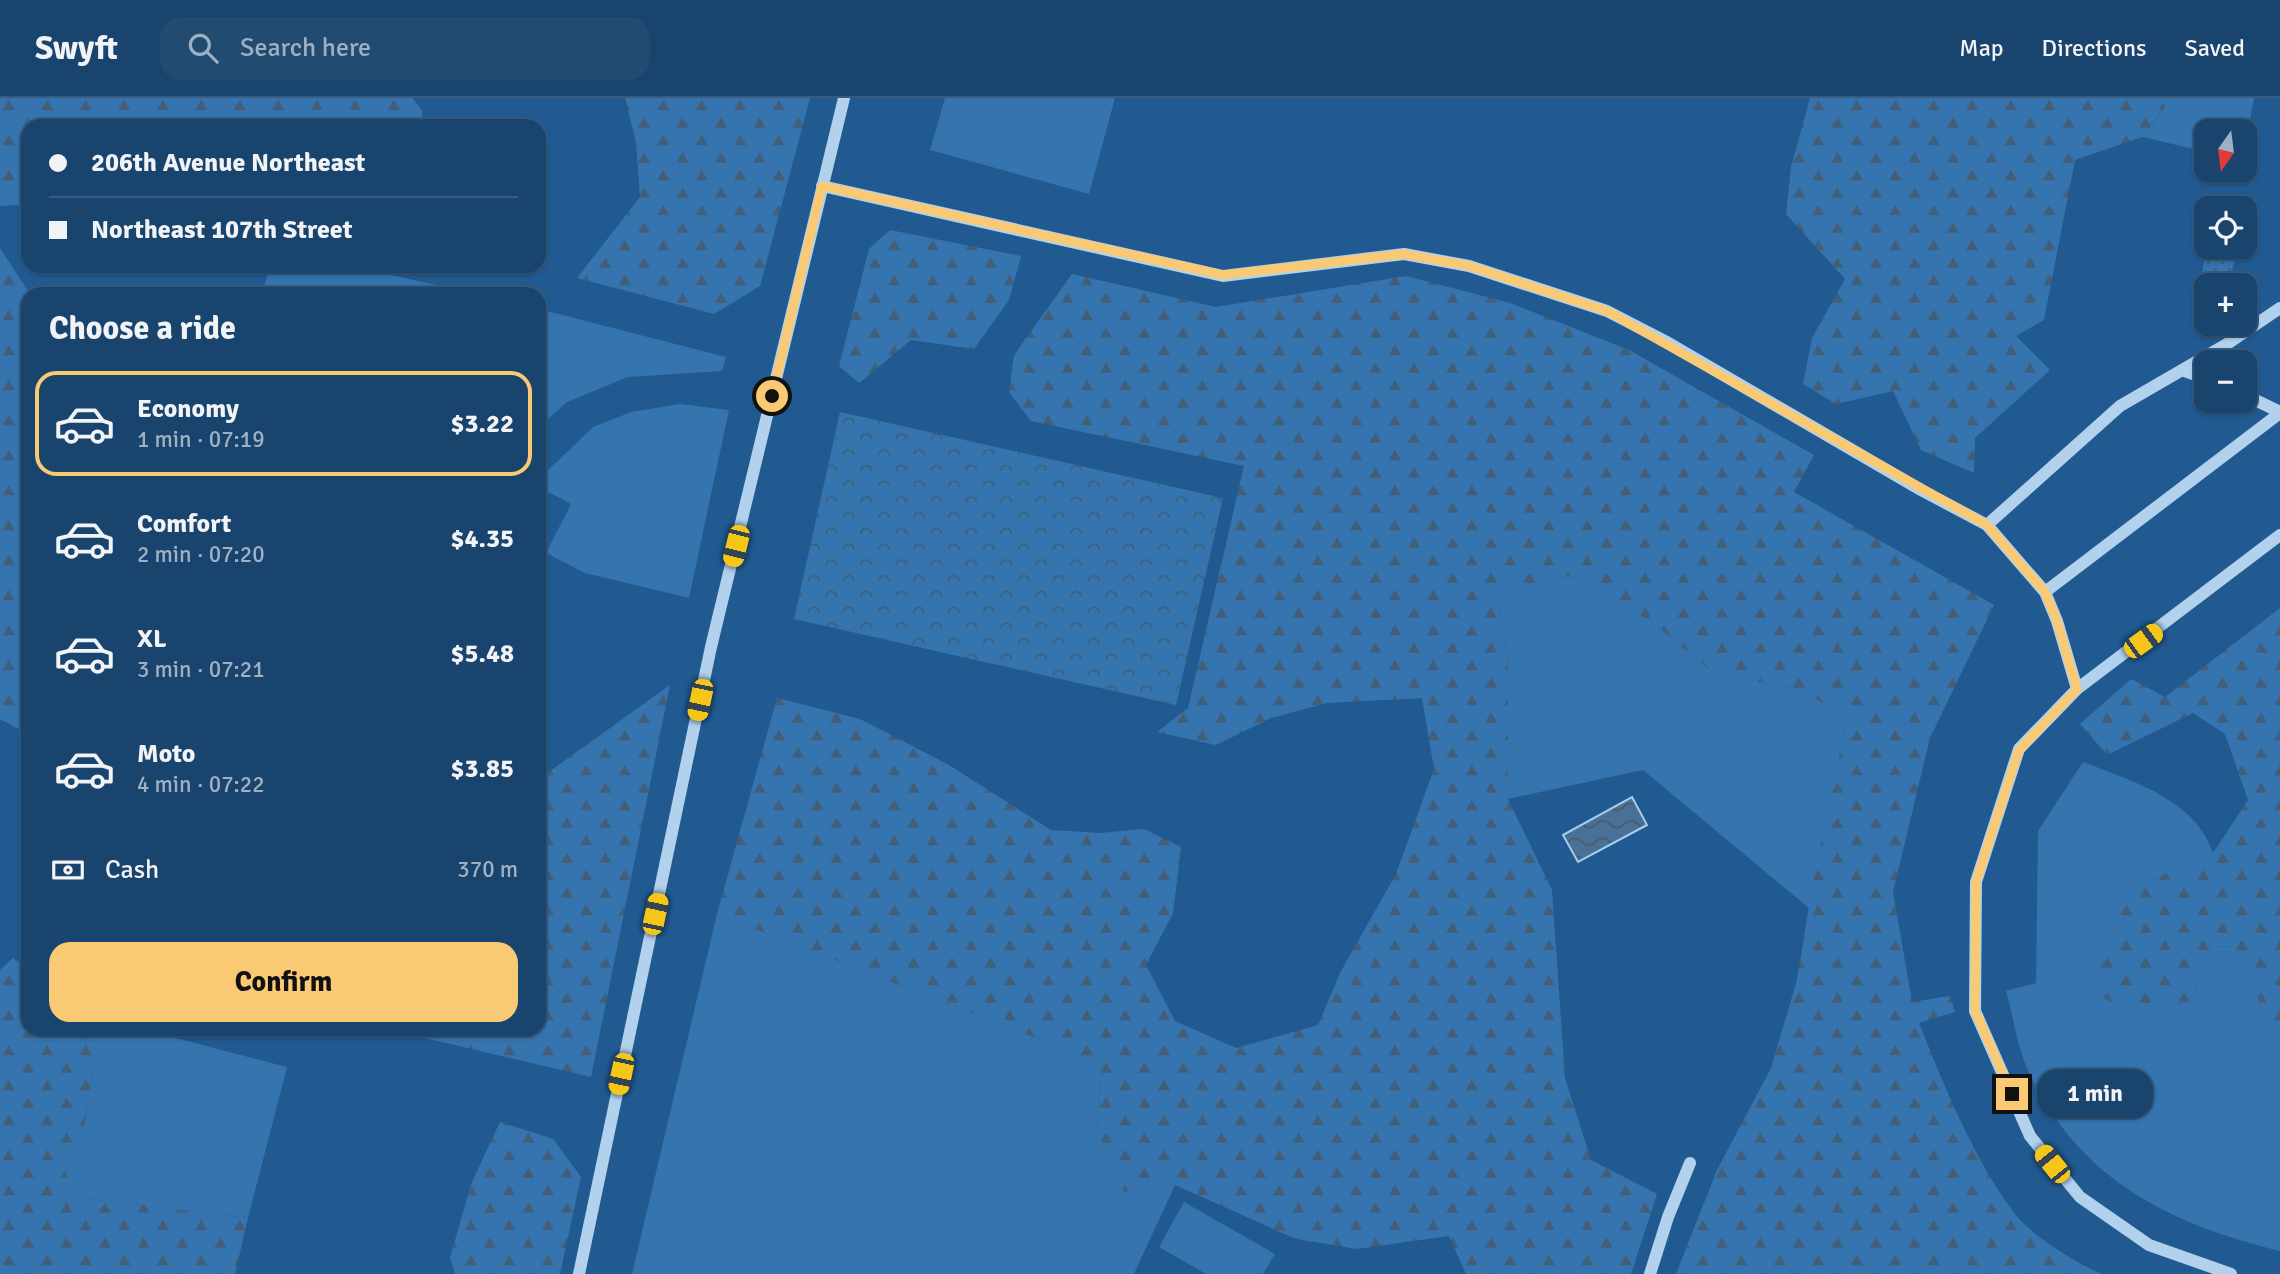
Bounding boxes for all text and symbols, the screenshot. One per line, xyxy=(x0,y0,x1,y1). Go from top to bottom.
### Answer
search box xyxy=(160,17,650,80)
text: Swyft xyxy=(35,28,118,69)
icon: search xyxy=(184,29,222,67)
text: Search here xyxy=(240,32,371,64)
text: Map xyxy=(1959,33,2004,63)
text: Directions xyxy=(2042,33,2147,63)
text: Saved xyxy=(2185,33,2245,63)
north arrow xyxy=(2194,119,2258,182)
map controls xyxy=(2194,119,2257,413)
text: 206th Avenue Northeast xyxy=(91,147,365,179)
button: locate xyxy=(2194,196,2257,259)
text: Northeast 107th Street xyxy=(91,214,352,246)
button: + xyxy=(2194,273,2257,336)
text: Choose a ride xyxy=(49,309,236,348)
button: − xyxy=(2194,350,2257,413)
route start xyxy=(756,380,788,412)
icon: car xyxy=(53,392,116,455)
text: Economy xyxy=(137,393,239,425)
text: $3.22 xyxy=(450,408,514,440)
text: 1 min · 07:19 xyxy=(137,425,265,454)
icon: car xyxy=(53,507,116,570)
text: Comfort xyxy=(137,508,231,540)
text: $4.35 xyxy=(450,523,514,555)
car xyxy=(721,523,752,569)
text: 2 min · 07:20 xyxy=(137,540,265,569)
car xyxy=(2120,620,2167,662)
icon: car xyxy=(53,622,116,685)
text: XL xyxy=(137,623,167,655)
text: $5.48 xyxy=(450,638,514,670)
text: 3 min · 07:21 xyxy=(137,655,265,684)
car xyxy=(686,677,715,723)
icon: car xyxy=(53,737,116,800)
text: Moto xyxy=(137,738,195,770)
text: $3.85 xyxy=(450,753,514,785)
text: 4 min · 07:22 xyxy=(137,770,265,799)
icon: cash xyxy=(49,851,87,889)
text: Cash xyxy=(105,854,159,886)
text: 370 m xyxy=(457,855,518,884)
car xyxy=(641,891,670,937)
button: Confirm xyxy=(49,942,518,1022)
car xyxy=(607,1051,636,1097)
callout: 1 min xyxy=(2036,1070,2152,1118)
route end xyxy=(1996,1078,2028,1110)
text: 1 min xyxy=(2067,1079,2123,1108)
car xyxy=(2031,1141,2074,1187)

